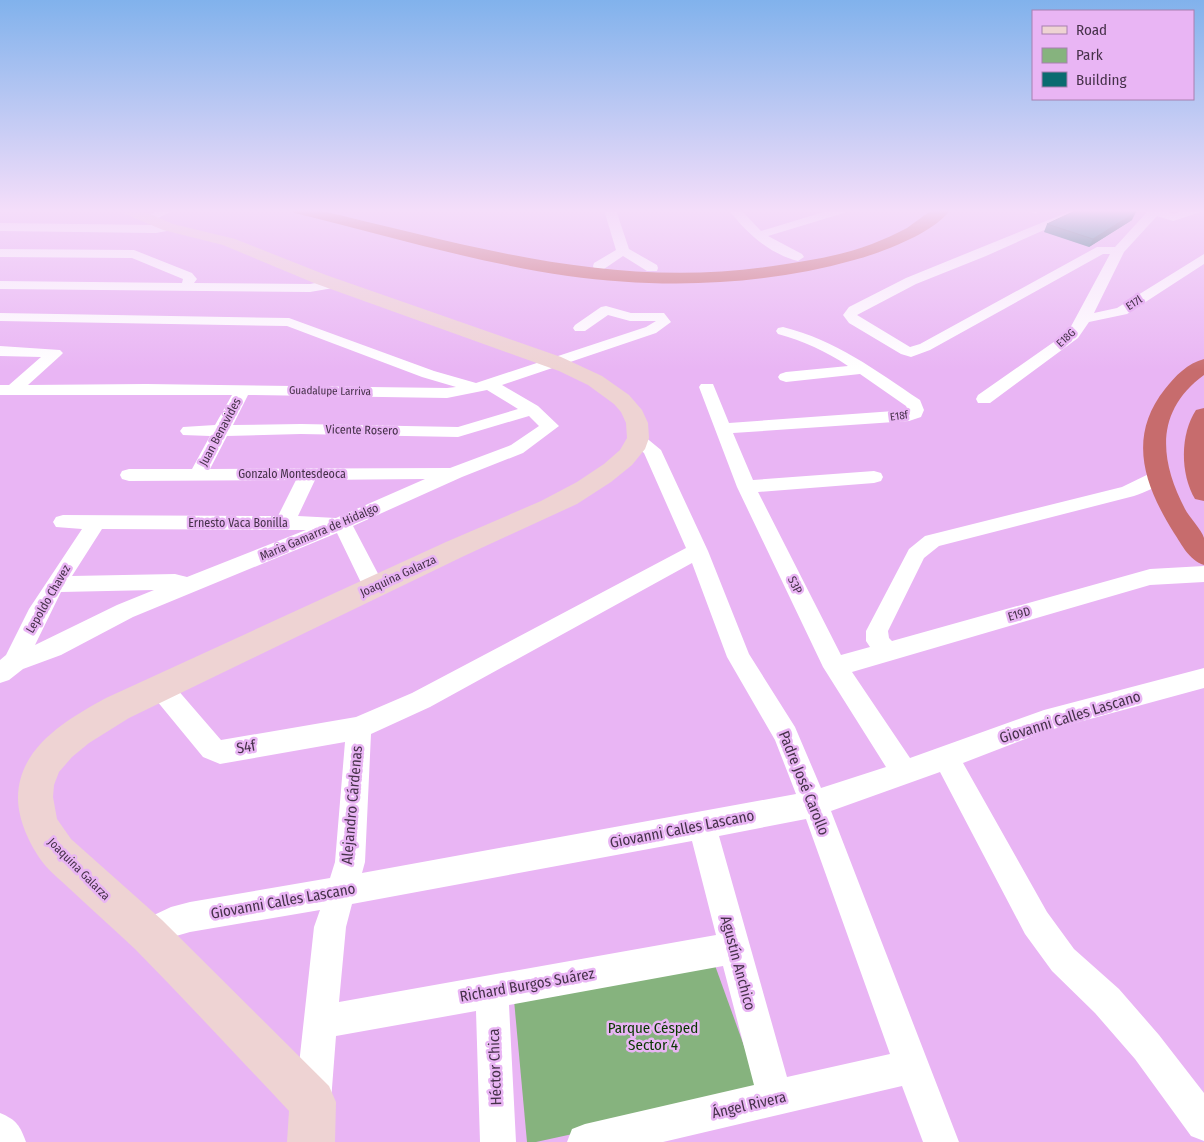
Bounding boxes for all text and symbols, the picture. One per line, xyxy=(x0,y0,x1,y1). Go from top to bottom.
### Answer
legend xyxy=(1032,10,1194,100)
text: Road xyxy=(1076,21,1107,39)
text: Park xyxy=(1076,46,1103,64)
text: Building xyxy=(1076,71,1127,89)
street label: E17l xyxy=(1124,293,1145,313)
street label: E18G xyxy=(1054,326,1078,350)
street label: Guadalupe Larriva xyxy=(289,384,371,398)
street label: Juan Benavides xyxy=(196,396,244,468)
street label: E18f xyxy=(889,408,909,424)
street label: Vicente Rosero xyxy=(326,422,398,438)
street label: Gonzalo Montesdeoca xyxy=(238,467,346,481)
street label: Maria Gamarra de Hidalgo xyxy=(258,501,380,563)
street label: Ernesto Vaca Bonilla xyxy=(188,516,288,530)
street label: Joaquina Galarza xyxy=(358,552,438,600)
street label: Lepoldo Chavez xyxy=(23,562,73,636)
street label: S3P xyxy=(785,574,805,596)
street label: E19D xyxy=(1006,604,1032,624)
street label: Giovanni Calles Lascano xyxy=(997,687,1143,747)
street label: Padre José Carollo xyxy=(775,728,833,838)
street label: S4f xyxy=(235,736,258,758)
street label: Alejandro Cárdenas xyxy=(338,745,366,865)
street label: Giovanni Calles Lascano xyxy=(608,806,756,852)
street label: Joaquina Galarza xyxy=(45,835,113,903)
street label: Giovanni Calles Lascano xyxy=(209,879,357,923)
street label: Agustín Anchico xyxy=(717,914,759,1012)
street label: Richard Burgos Suárez xyxy=(458,964,596,1006)
park label: Parque Césped Sector 4 xyxy=(608,1019,698,1054)
street label: Héctor Chica xyxy=(485,1028,505,1106)
street label: Ángel Rivera xyxy=(710,1088,788,1122)

